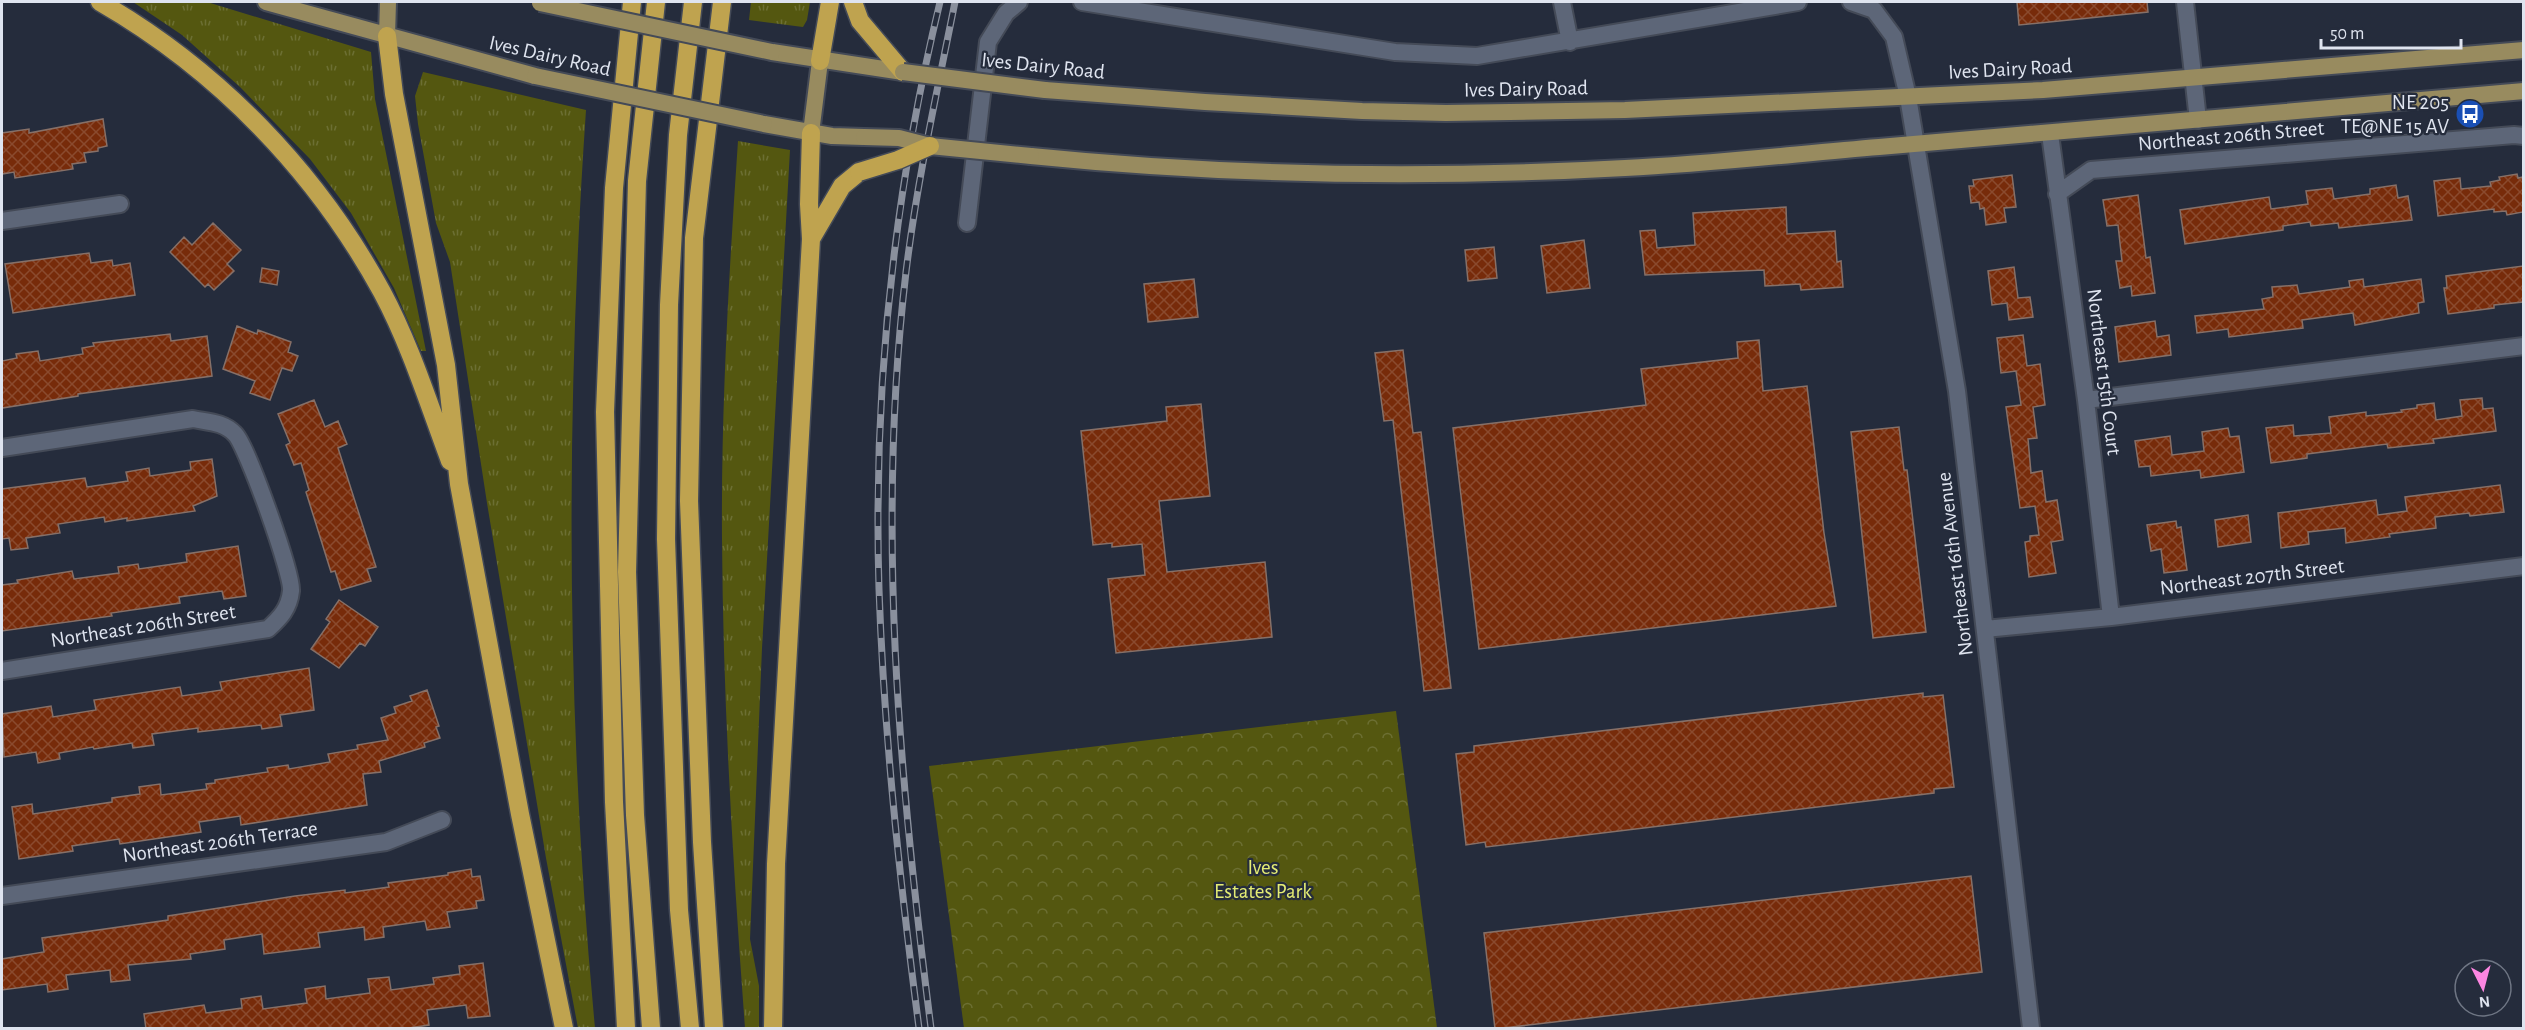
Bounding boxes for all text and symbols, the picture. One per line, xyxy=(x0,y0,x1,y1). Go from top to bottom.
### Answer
scale bar xyxy=(2321,12,2460,50)
text: 50 m xyxy=(2330,25,2364,43)
street label: Ives Dairy Road xyxy=(487,32,613,80)
street label: Ives Dairy Road xyxy=(980,49,1106,83)
street label: Ives Dairy Road xyxy=(1947,55,2073,83)
street label: Ives Dairy Road xyxy=(1464,77,1588,101)
place label: NE 205 TE@NE 15 AV xyxy=(2341,92,2449,137)
bus stop icon: NE 205 TE@NE 15 AV xyxy=(2454,98,2486,130)
street label: Northeast 206th Street xyxy=(2137,117,2325,155)
street label: Northeast 15th Court xyxy=(2083,288,2125,457)
street label: Northeast 16th Avenue xyxy=(1933,471,1977,657)
street label: Northeast 207th Street xyxy=(2159,555,2346,599)
street label: Northeast 206th Street xyxy=(49,601,237,651)
street label: Northeast 206th Terrace xyxy=(121,818,319,866)
park label: Ives Estates Park xyxy=(1214,857,1312,902)
north arrow xyxy=(2453,958,2513,1018)
text: N xyxy=(2478,993,2491,1010)

